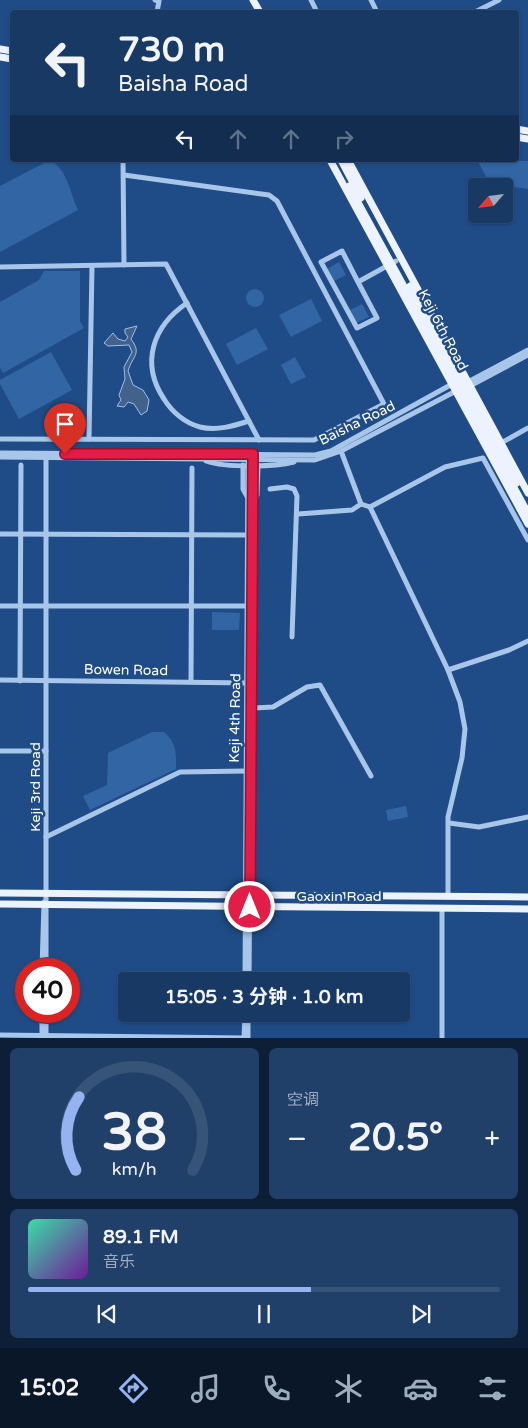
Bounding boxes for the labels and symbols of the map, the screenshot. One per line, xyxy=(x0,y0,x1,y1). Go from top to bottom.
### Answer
north arrow xyxy=(468,178,512,222)
street label: Keji 6th Road xyxy=(414,287,472,373)
street label: Baisha Road xyxy=(316,397,398,449)
pin xyxy=(44,403,86,454)
street label: Bowen Road xyxy=(84,661,168,679)
street label: Keji 4th Road xyxy=(226,673,244,763)
street label: Keji 3rd Road xyxy=(27,742,44,832)
position arrow xyxy=(223,880,275,932)
street label: Gaoxin Road xyxy=(296,888,382,905)
speed limit sign: 40 xyxy=(15,958,80,1023)

